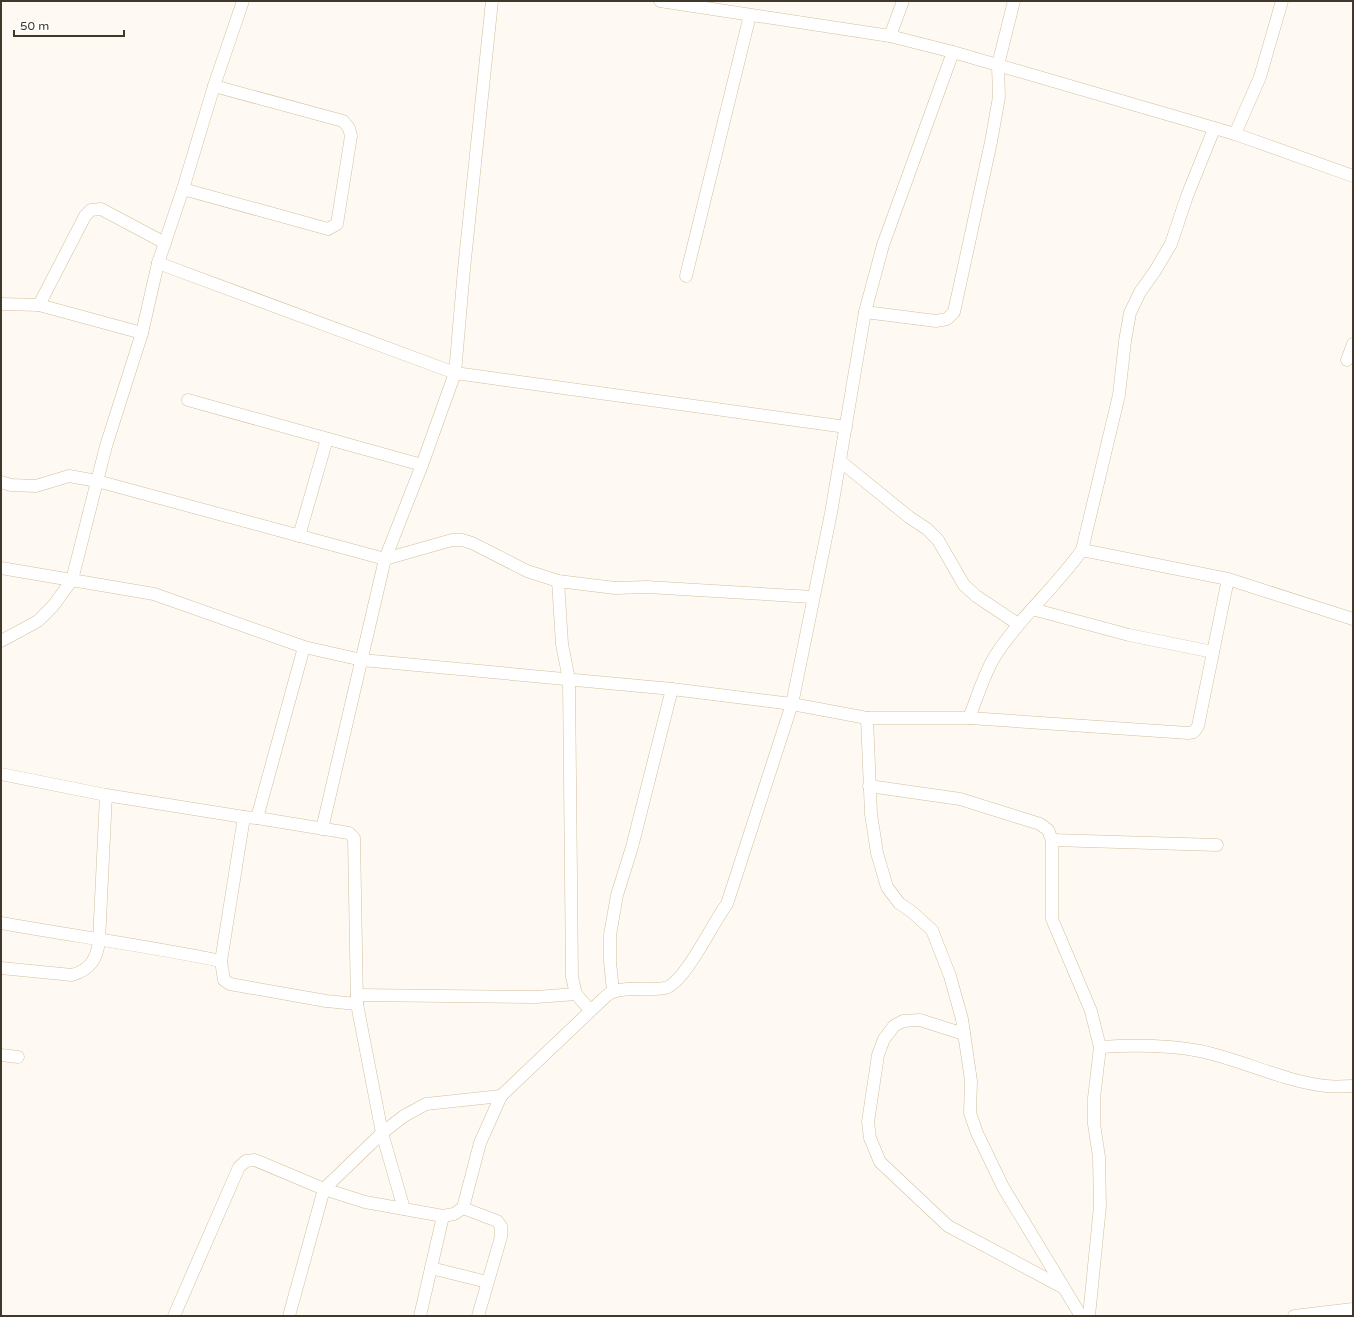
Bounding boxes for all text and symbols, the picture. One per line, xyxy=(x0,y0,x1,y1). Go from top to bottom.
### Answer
scale bar xyxy=(14,12,124,38)
text: 50 m xyxy=(20,19,49,33)

